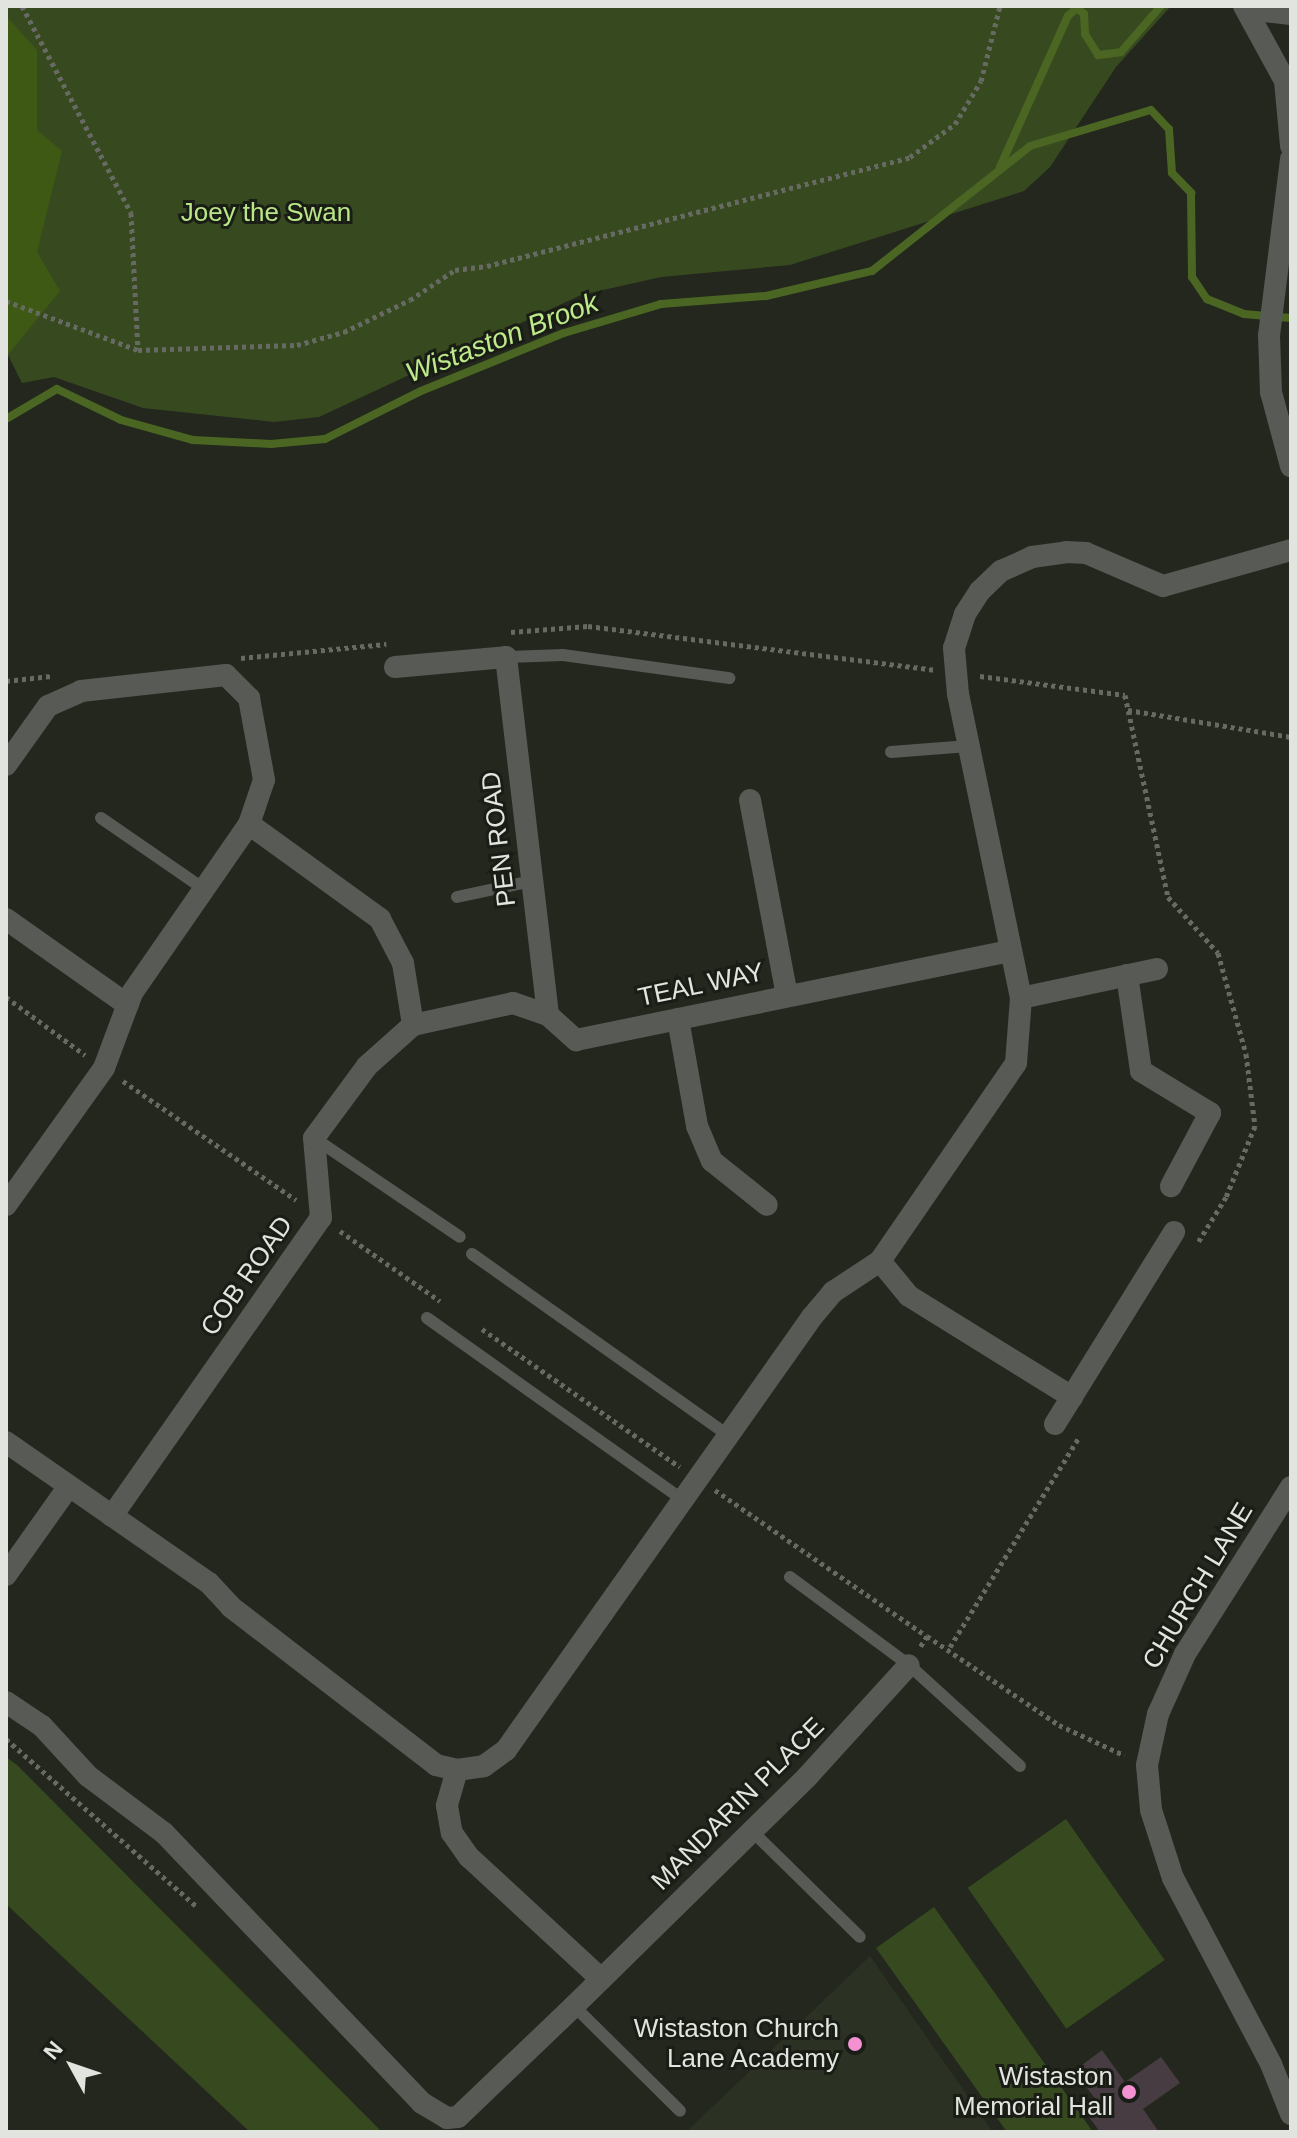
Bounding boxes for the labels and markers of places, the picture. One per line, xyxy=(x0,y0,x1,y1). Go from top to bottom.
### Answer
place label: Wistaston Church Lane Academy xyxy=(634,2013,839,2074)
marker: Wistaston Church Lane Academy xyxy=(846,2035,864,2053)
place label: Wistaston Memorial Hall xyxy=(954,2061,1113,2122)
marker: Wistaston Memorial Hall xyxy=(1120,2083,1138,2101)

